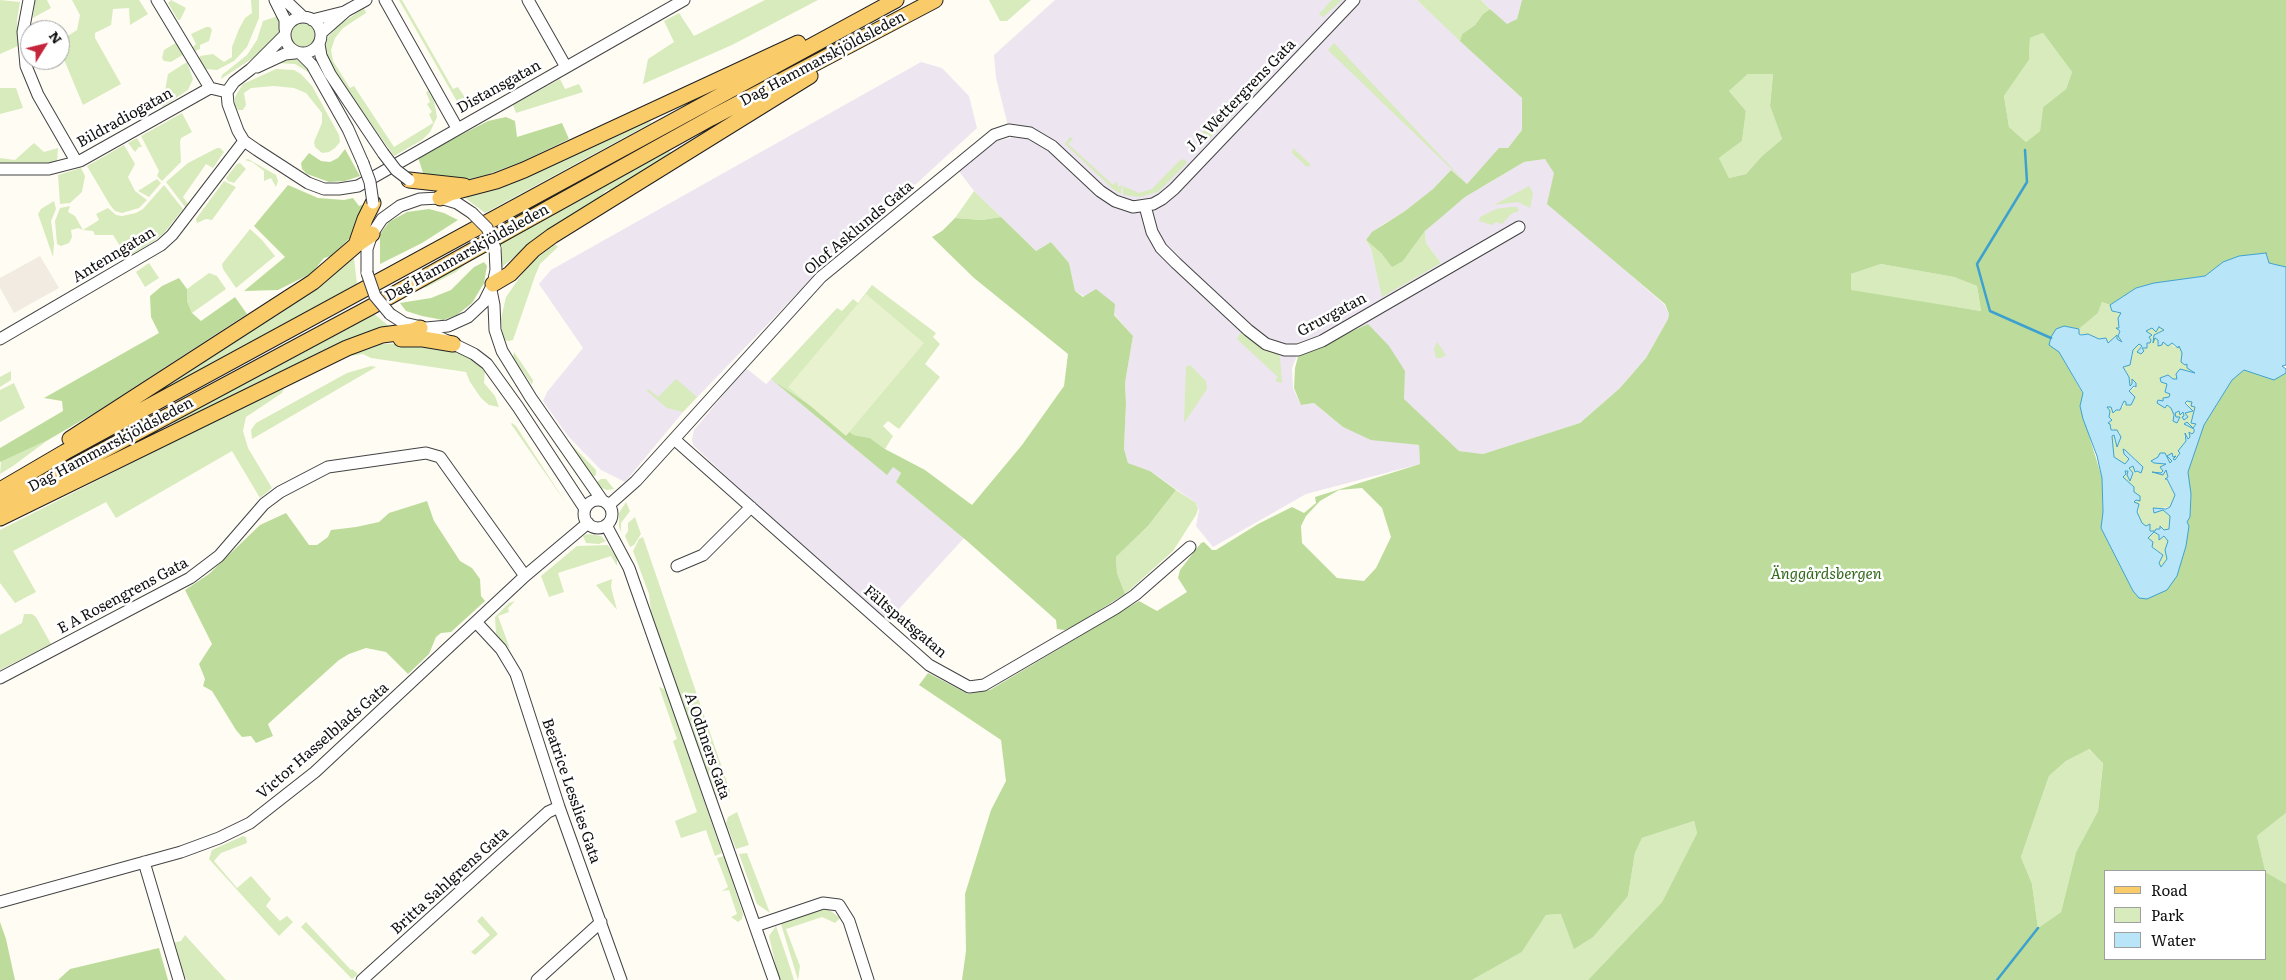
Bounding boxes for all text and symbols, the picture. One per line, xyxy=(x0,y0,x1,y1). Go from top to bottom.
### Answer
street label: Dag Hammarskjöldsleden xyxy=(737,8,909,110)
north arrow xyxy=(20,20,70,70)
text: N xyxy=(45,26,68,47)
street label: J A Wettergrens Gata xyxy=(1182,36,1300,156)
street label: Distansgatan xyxy=(454,57,544,117)
street label: Bildradiogatan xyxy=(74,84,176,152)
street label: Olof Asklunds Gata xyxy=(801,177,917,279)
street label: Dag Hammarskjöldsleden xyxy=(382,200,552,306)
street label: Antenngatan xyxy=(69,223,159,287)
street label: Gruvgatan xyxy=(1294,289,1370,341)
street label: Dag Hammarskjöldsleden xyxy=(25,394,197,496)
street label: E A Rosengrens Gata xyxy=(55,554,191,638)
park label: Änggårdsbergen xyxy=(1770,566,1882,584)
street label: Fältspatsgatan xyxy=(860,582,950,662)
street label: Victor Hasselblads Gata xyxy=(254,679,392,803)
street label: A Odhners Gata xyxy=(680,690,734,802)
street label: Beatrice Lesslies Gata xyxy=(538,716,604,866)
street label: Britta Sahlgrens Gata xyxy=(388,823,512,939)
legend xyxy=(2104,870,2266,960)
text: Road xyxy=(2151,878,2187,901)
text: Park xyxy=(2151,903,2184,926)
text: Water xyxy=(2151,928,2196,951)

